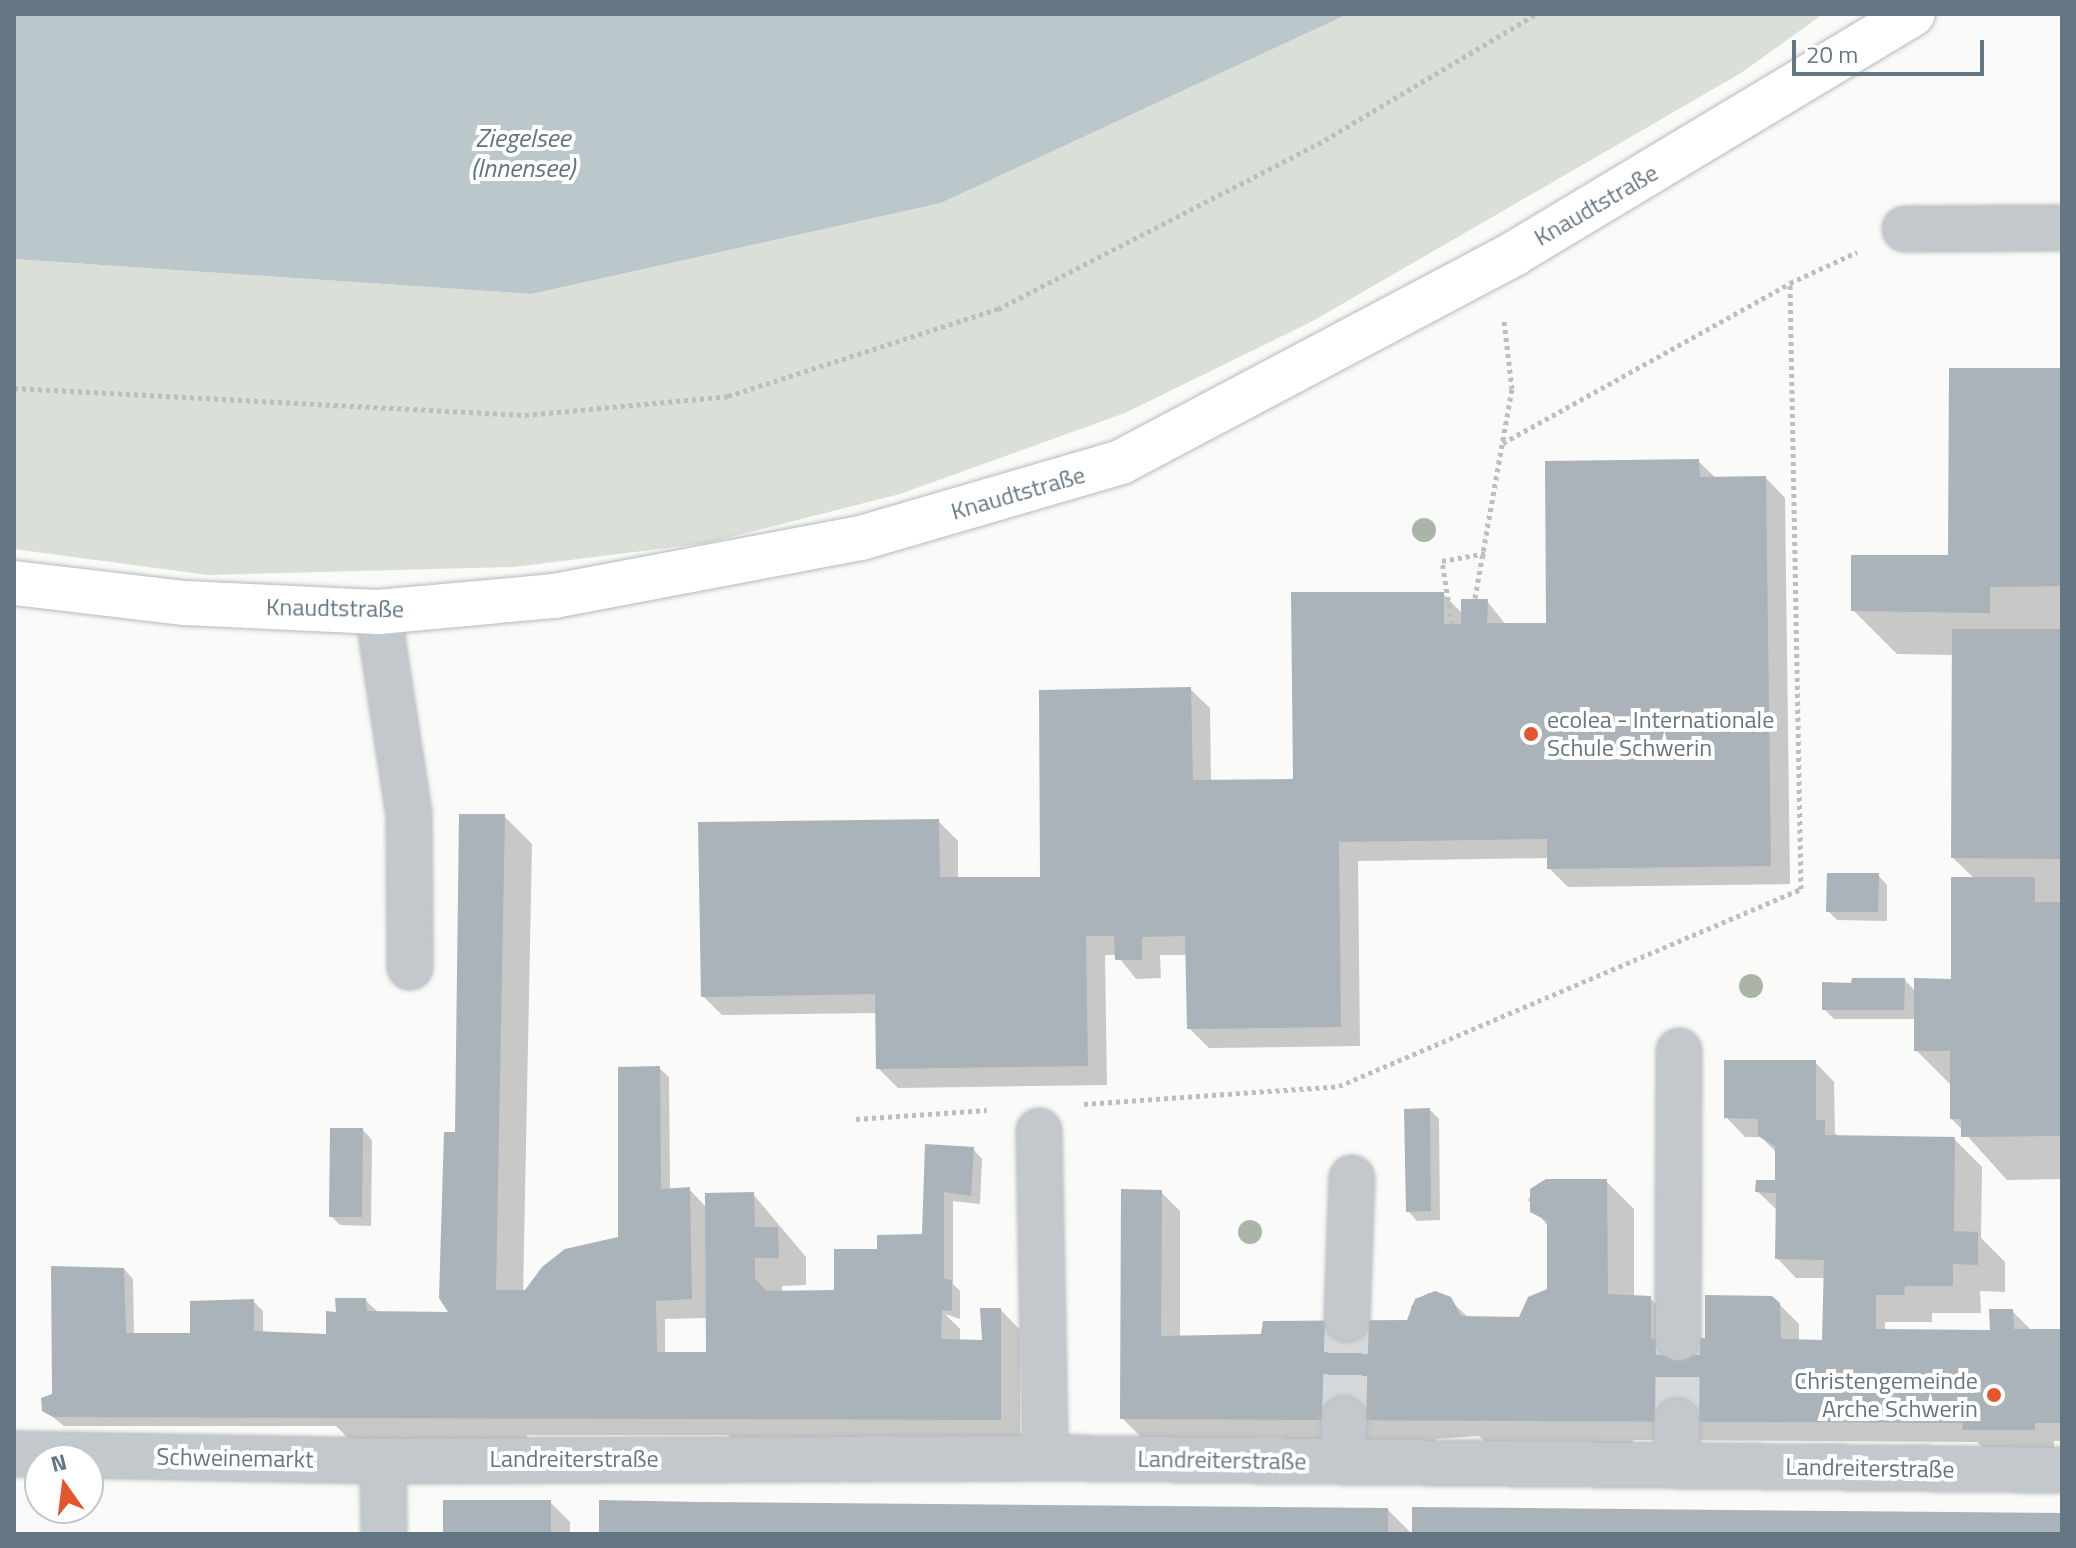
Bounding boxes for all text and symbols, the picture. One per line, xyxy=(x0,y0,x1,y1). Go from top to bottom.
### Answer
scale bar xyxy=(1796,24,1988,74)
text: 20 m xyxy=(1806,36,1858,72)
water label: Ziegelsee (Innensee) xyxy=(471,122,575,184)
street label: Knaudtstraße xyxy=(1529,158,1663,252)
street label: Knaudtstraße xyxy=(948,460,1088,526)
street label: Knaudtstraße xyxy=(266,592,404,624)
place label: ecolea - Internationale Schule Schwerin xyxy=(1547,706,1774,762)
marker: ecolea - Internationale Schule Schwerin xyxy=(1522,725,1540,743)
place label: Christengemeinde Arche Schwerin xyxy=(1794,1367,1978,1423)
marker: Christengemeinde Arche Schwerin xyxy=(1985,1386,2003,1404)
street label: Schweinemarkt xyxy=(156,1442,314,1474)
north arrow xyxy=(24,1444,104,1524)
text: N xyxy=(47,1444,70,1481)
street label: Landreiterstraße xyxy=(1137,1444,1307,1476)
street label: Landreiterstraße xyxy=(489,1445,659,1473)
street label: Landreiterstraße xyxy=(1785,1452,1955,1484)

